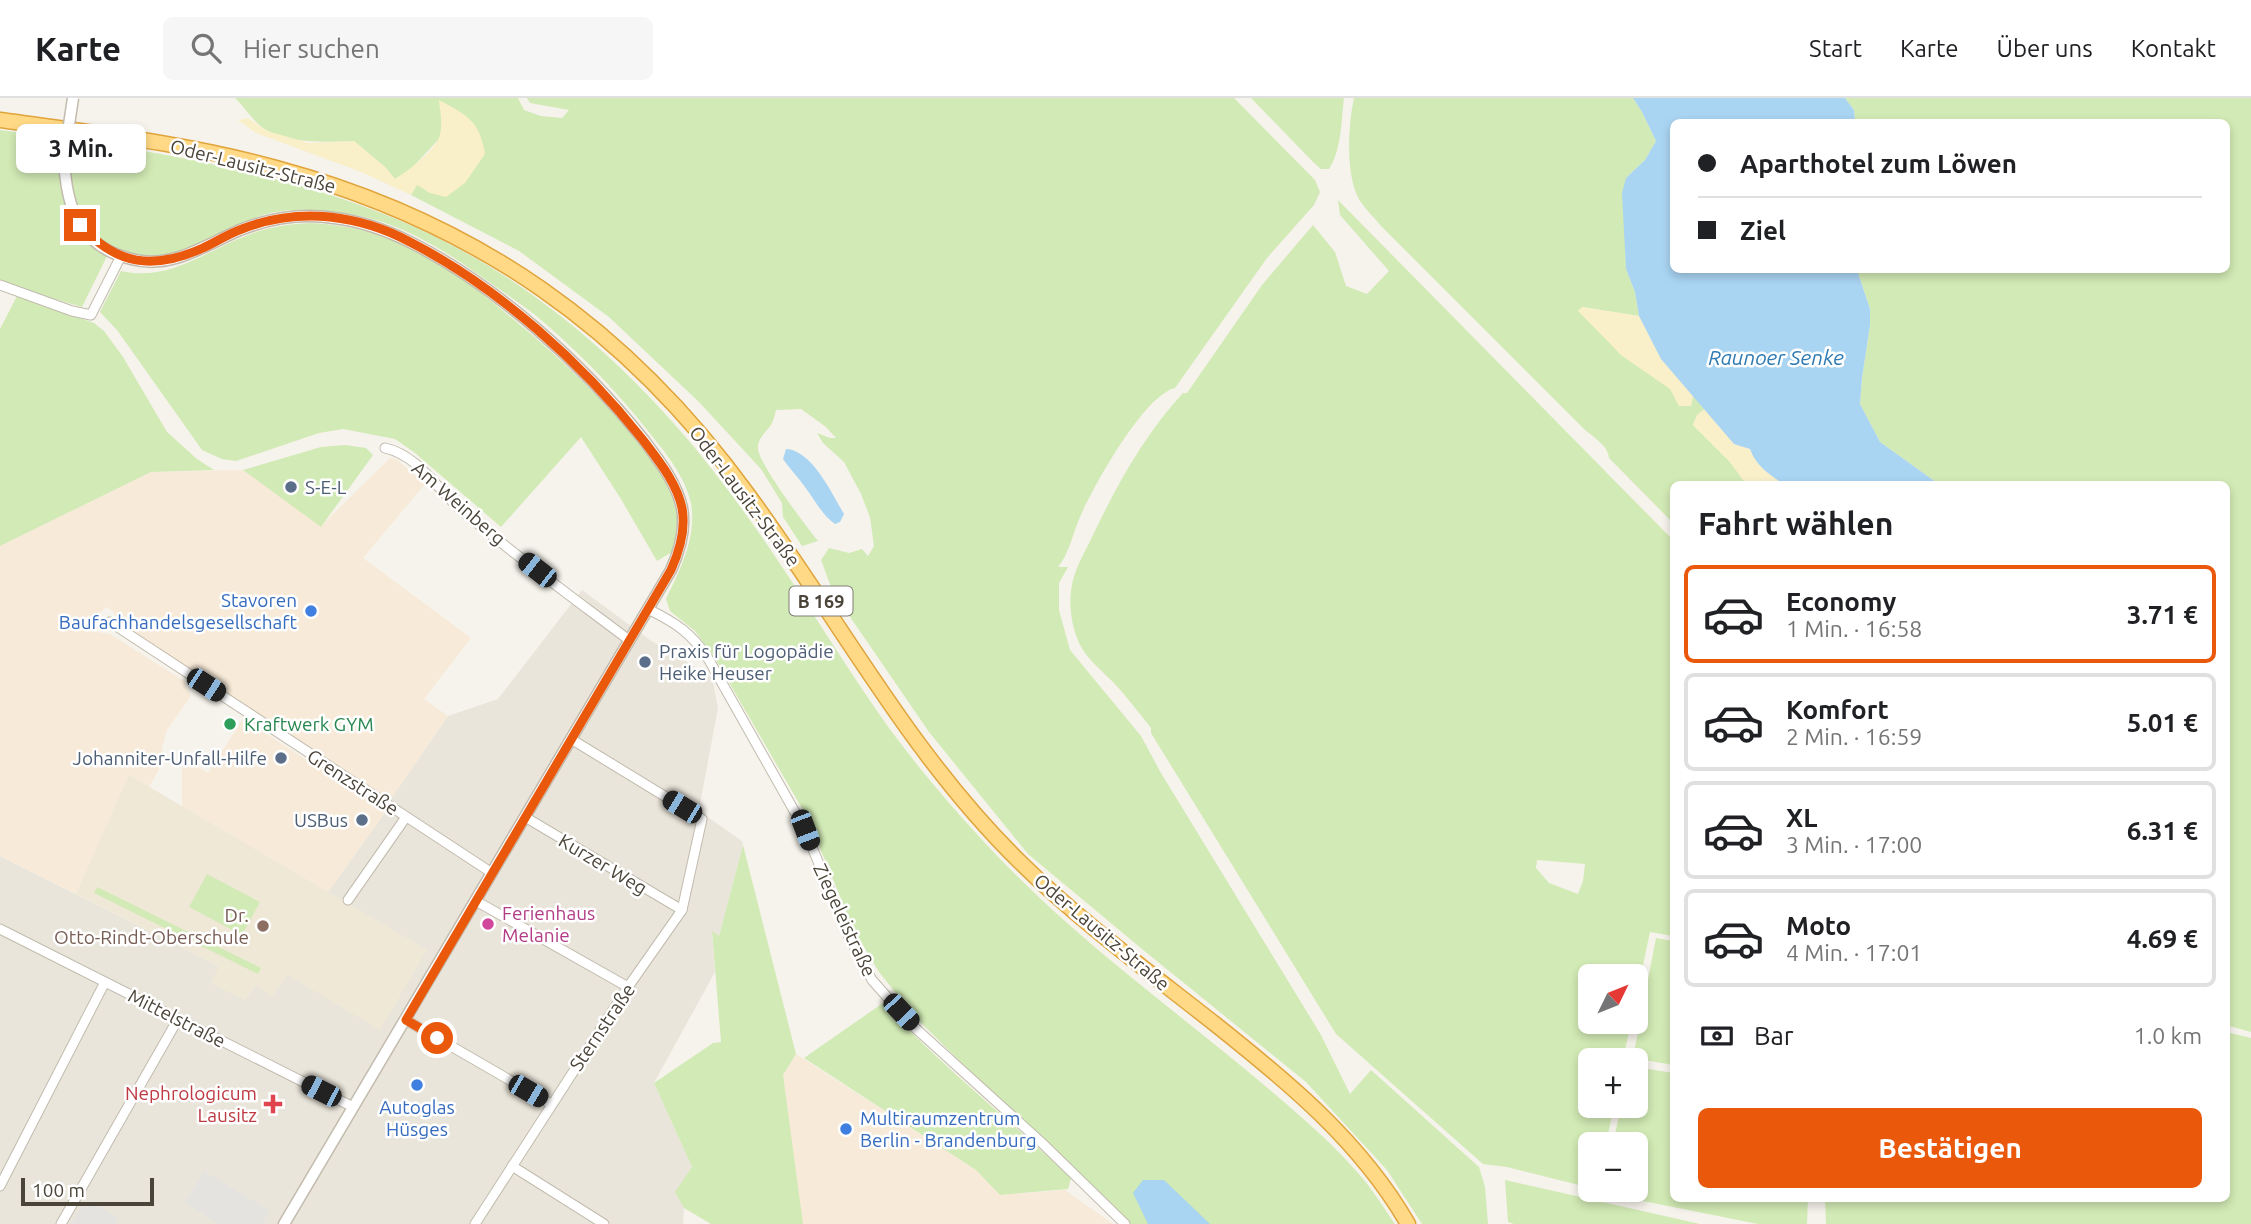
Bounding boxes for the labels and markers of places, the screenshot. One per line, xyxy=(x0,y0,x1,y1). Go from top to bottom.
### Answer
place label: S-E-L xyxy=(305,476,347,498)
marker: S-E-L xyxy=(283,479,299,495)
place label: Stavoren Baufachhandelsgesellschaft xyxy=(59,589,298,633)
marker: Stavoren Baufachhandelsgesellschaft xyxy=(303,603,319,619)
place label: Praxis für Logopädie Heike Heuser xyxy=(659,640,834,684)
marker: Praxis für Logopädie Heike Heuser xyxy=(637,654,653,670)
place label: Kraftwerk GYM xyxy=(244,713,374,735)
marker: Kraftwerk GYM xyxy=(222,716,238,732)
place label: Johanniter-Unfall-Hilfe xyxy=(73,747,267,769)
marker: Johanniter-Unfall-Hilfe xyxy=(273,750,289,766)
place label: USBus xyxy=(294,809,348,831)
marker: USBus xyxy=(354,812,370,828)
place label: Ferienhaus Melanie xyxy=(502,902,595,946)
place label: Dr. Otto-Rindt-Oberschule xyxy=(54,904,249,948)
marker: Ferienhaus Melanie xyxy=(480,916,496,932)
marker: Dr. Otto-Rindt-Oberschule xyxy=(255,918,271,934)
marker: Autoglas Hüsges xyxy=(409,1077,425,1093)
place label: Nephrologicum Lausitz xyxy=(125,1082,257,1126)
marker: Nephrologicum Lausitz xyxy=(263,1094,283,1114)
place label: Autoglas Hüsges xyxy=(379,1096,455,1140)
place label: Multiraumzentrum Berlin - Brandenburg xyxy=(860,1107,1037,1151)
marker: Multiraumzentrum Berlin - Brandenburg xyxy=(838,1121,854,1137)

